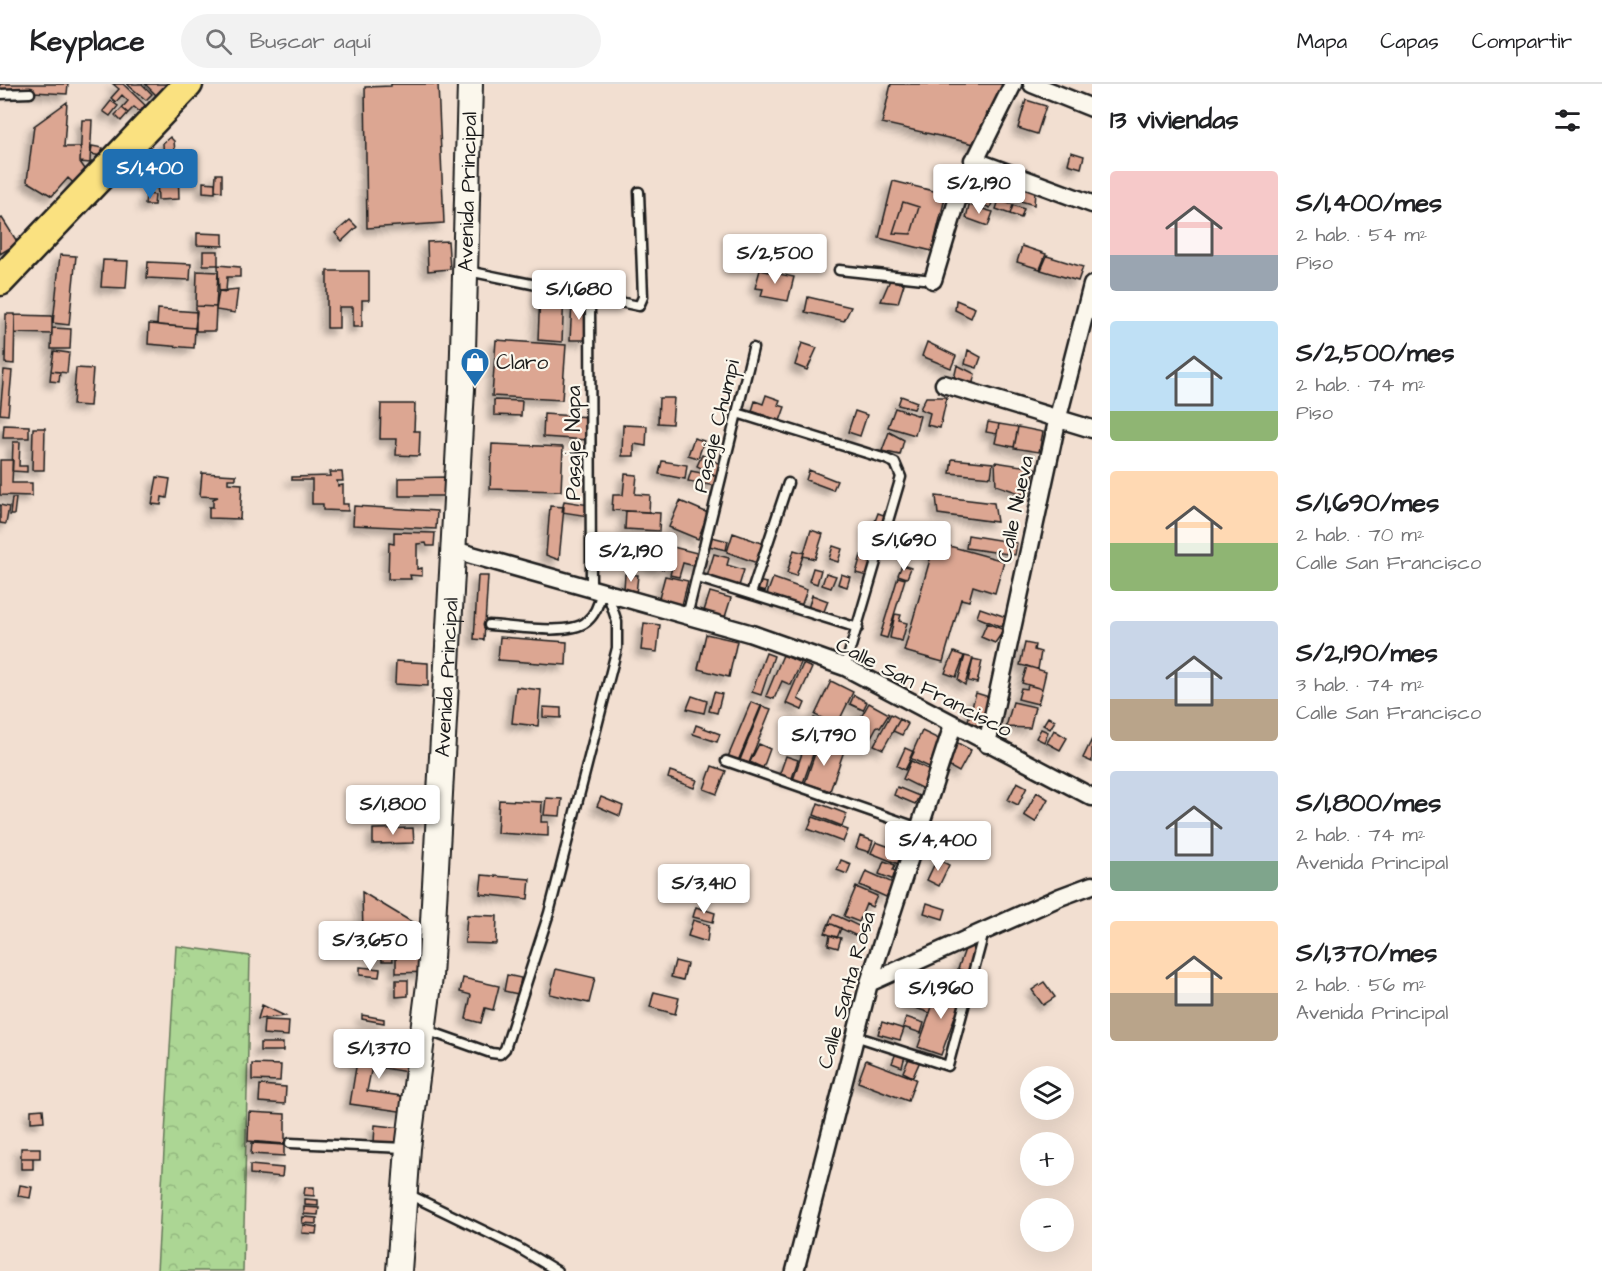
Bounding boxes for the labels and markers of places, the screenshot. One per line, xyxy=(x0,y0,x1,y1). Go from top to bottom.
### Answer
pin: S/1,400 xyxy=(95,149,205,200)
pin: S/2,190 xyxy=(924,164,1034,215)
pin: S/2,500 xyxy=(720,234,830,285)
pin: S/1,680 xyxy=(524,270,634,321)
shop icon: Claro xyxy=(459,346,491,388)
place label: Claro xyxy=(496,348,548,377)
pin: S/1,690 xyxy=(849,521,959,572)
pin: S/2,190 xyxy=(576,532,686,583)
pin: S/1,790 xyxy=(769,716,879,767)
pin: S/1,800 xyxy=(338,785,448,836)
pin: S/4,400 xyxy=(883,821,993,872)
pin: S/3,410 xyxy=(649,864,759,915)
pin: S/3,650 xyxy=(315,921,425,972)
pin: S/1,960 xyxy=(886,969,996,1020)
pin: S/1,370 xyxy=(324,1029,434,1080)

